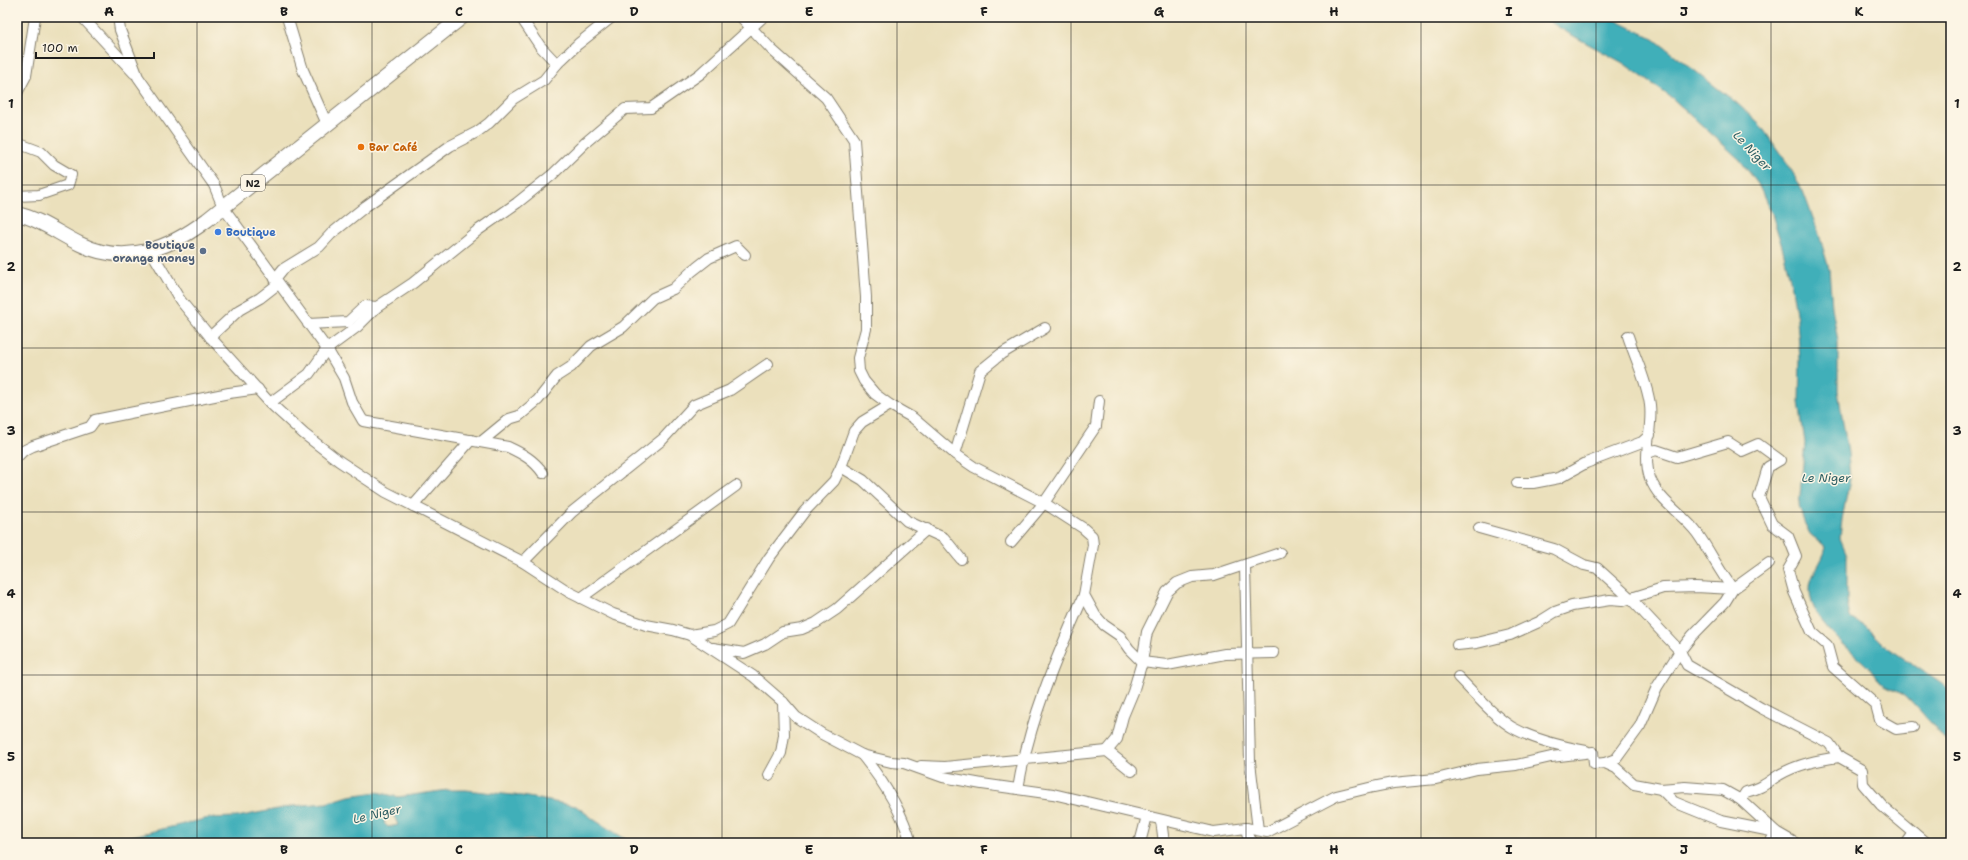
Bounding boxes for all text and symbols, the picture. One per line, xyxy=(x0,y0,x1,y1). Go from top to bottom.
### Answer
text: A xyxy=(104,3,114,20)
text: B xyxy=(280,3,288,20)
text: C xyxy=(455,3,463,20)
text: D xyxy=(629,3,639,20)
text: E xyxy=(805,3,814,20)
text: F xyxy=(980,3,988,20)
text: G xyxy=(1154,3,1165,20)
text: H xyxy=(1329,3,1339,20)
text: I xyxy=(1505,3,1513,20)
text: J xyxy=(1680,3,1688,20)
text: K xyxy=(1855,3,1864,20)
scale bar xyxy=(36,34,154,60)
text: 100 m xyxy=(42,40,78,56)
text: 1 xyxy=(8,95,14,112)
text: 1 xyxy=(1954,95,1960,112)
water label: Le Niger xyxy=(1729,128,1775,175)
place label: Bar Café xyxy=(369,140,418,155)
marker: Bar Café xyxy=(356,142,366,152)
road number: N2 xyxy=(241,175,265,191)
place label: Boutique xyxy=(226,225,276,240)
marker: Boutique xyxy=(213,227,223,237)
place label: Boutique orange money xyxy=(112,238,195,266)
marker: Boutique orange money xyxy=(198,246,208,256)
text: 2 xyxy=(6,258,16,275)
text: 2 xyxy=(1952,258,1962,275)
text: 3 xyxy=(6,422,16,439)
text: 3 xyxy=(1952,422,1962,439)
water label: Le Niger xyxy=(1801,470,1851,486)
text: 4 xyxy=(6,585,16,602)
text: 4 xyxy=(1952,585,1962,602)
text: 5 xyxy=(7,748,15,765)
text: 5 xyxy=(1953,748,1961,765)
water label: Le Niger xyxy=(351,801,403,827)
text: A xyxy=(104,841,114,858)
text: B xyxy=(280,841,288,858)
text: C xyxy=(455,841,463,858)
text: D xyxy=(629,841,639,858)
text: E xyxy=(805,841,814,858)
text: F xyxy=(980,841,988,858)
text: G xyxy=(1154,841,1165,858)
text: H xyxy=(1329,841,1339,858)
text: I xyxy=(1505,841,1513,858)
text: J xyxy=(1680,841,1688,858)
text: K xyxy=(1855,841,1864,858)

